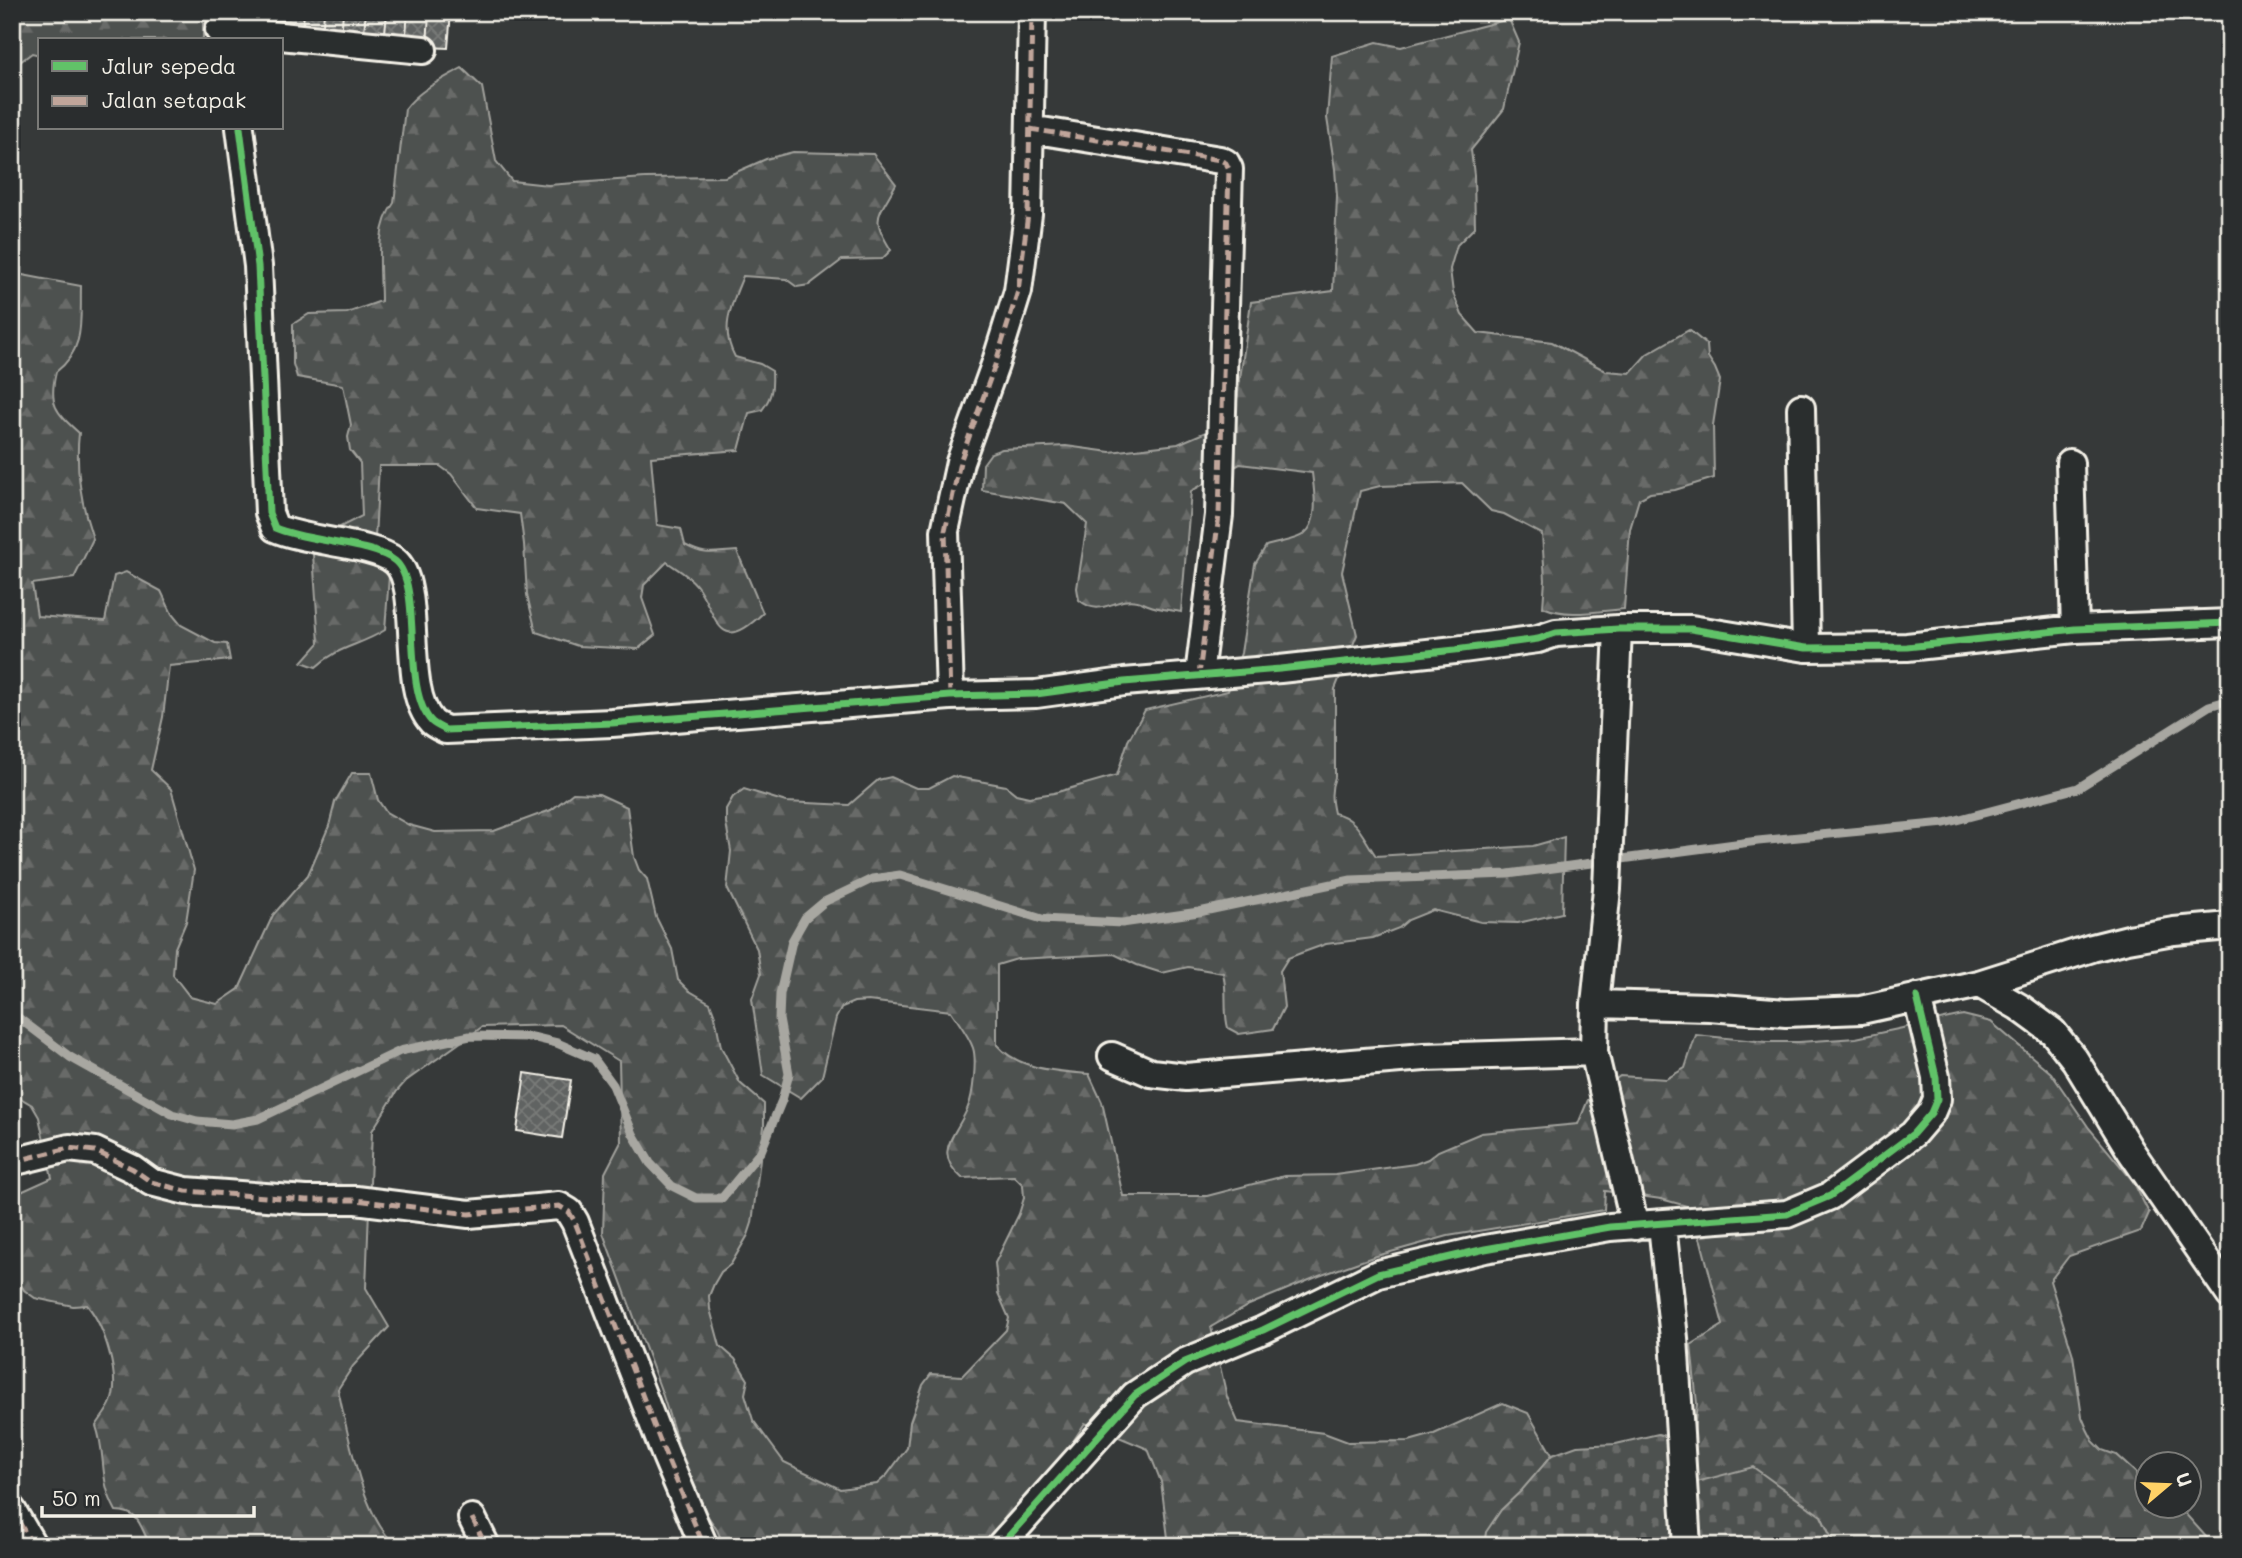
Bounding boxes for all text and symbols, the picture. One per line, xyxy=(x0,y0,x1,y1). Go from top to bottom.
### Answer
legend xyxy=(38,38,284,130)
text: Jalur sepeda xyxy=(102,52,236,79)
text: Jalan setapak xyxy=(102,86,246,113)
north arrow xyxy=(2134,1450,2204,1520)
text: U xyxy=(2171,1469,2199,1490)
scale bar xyxy=(42,1474,254,1518)
text: 50 m xyxy=(52,1484,101,1511)

